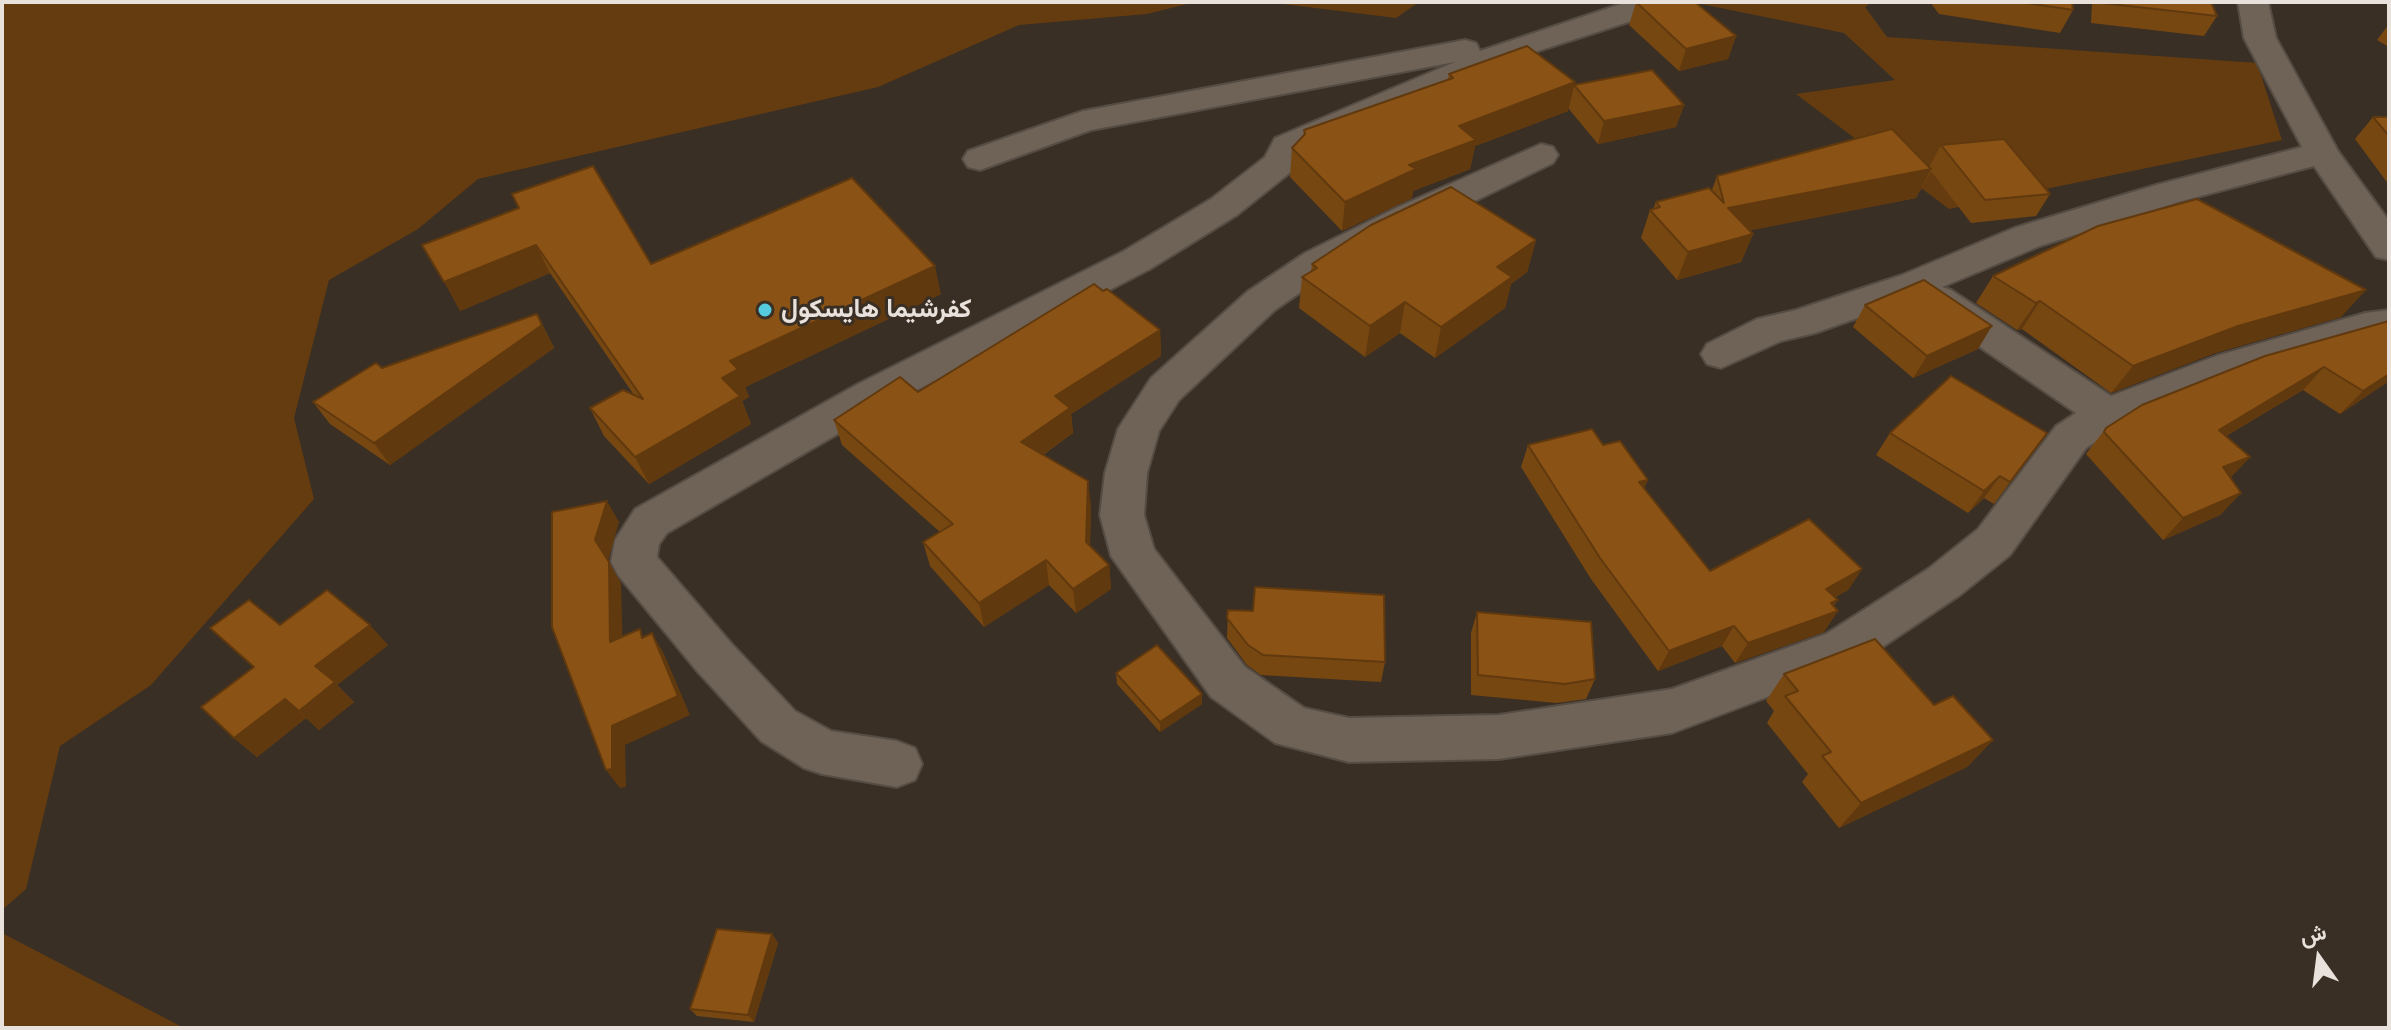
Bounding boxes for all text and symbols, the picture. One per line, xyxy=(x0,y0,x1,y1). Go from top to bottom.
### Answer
place label: كفرشيما هايسكول xyxy=(781,294,972,326)
marker: كفرشيما هايسكول xyxy=(756,301,774,319)
north arrow xyxy=(2279,918,2359,998)
text: ش xyxy=(2297,919,2329,950)

